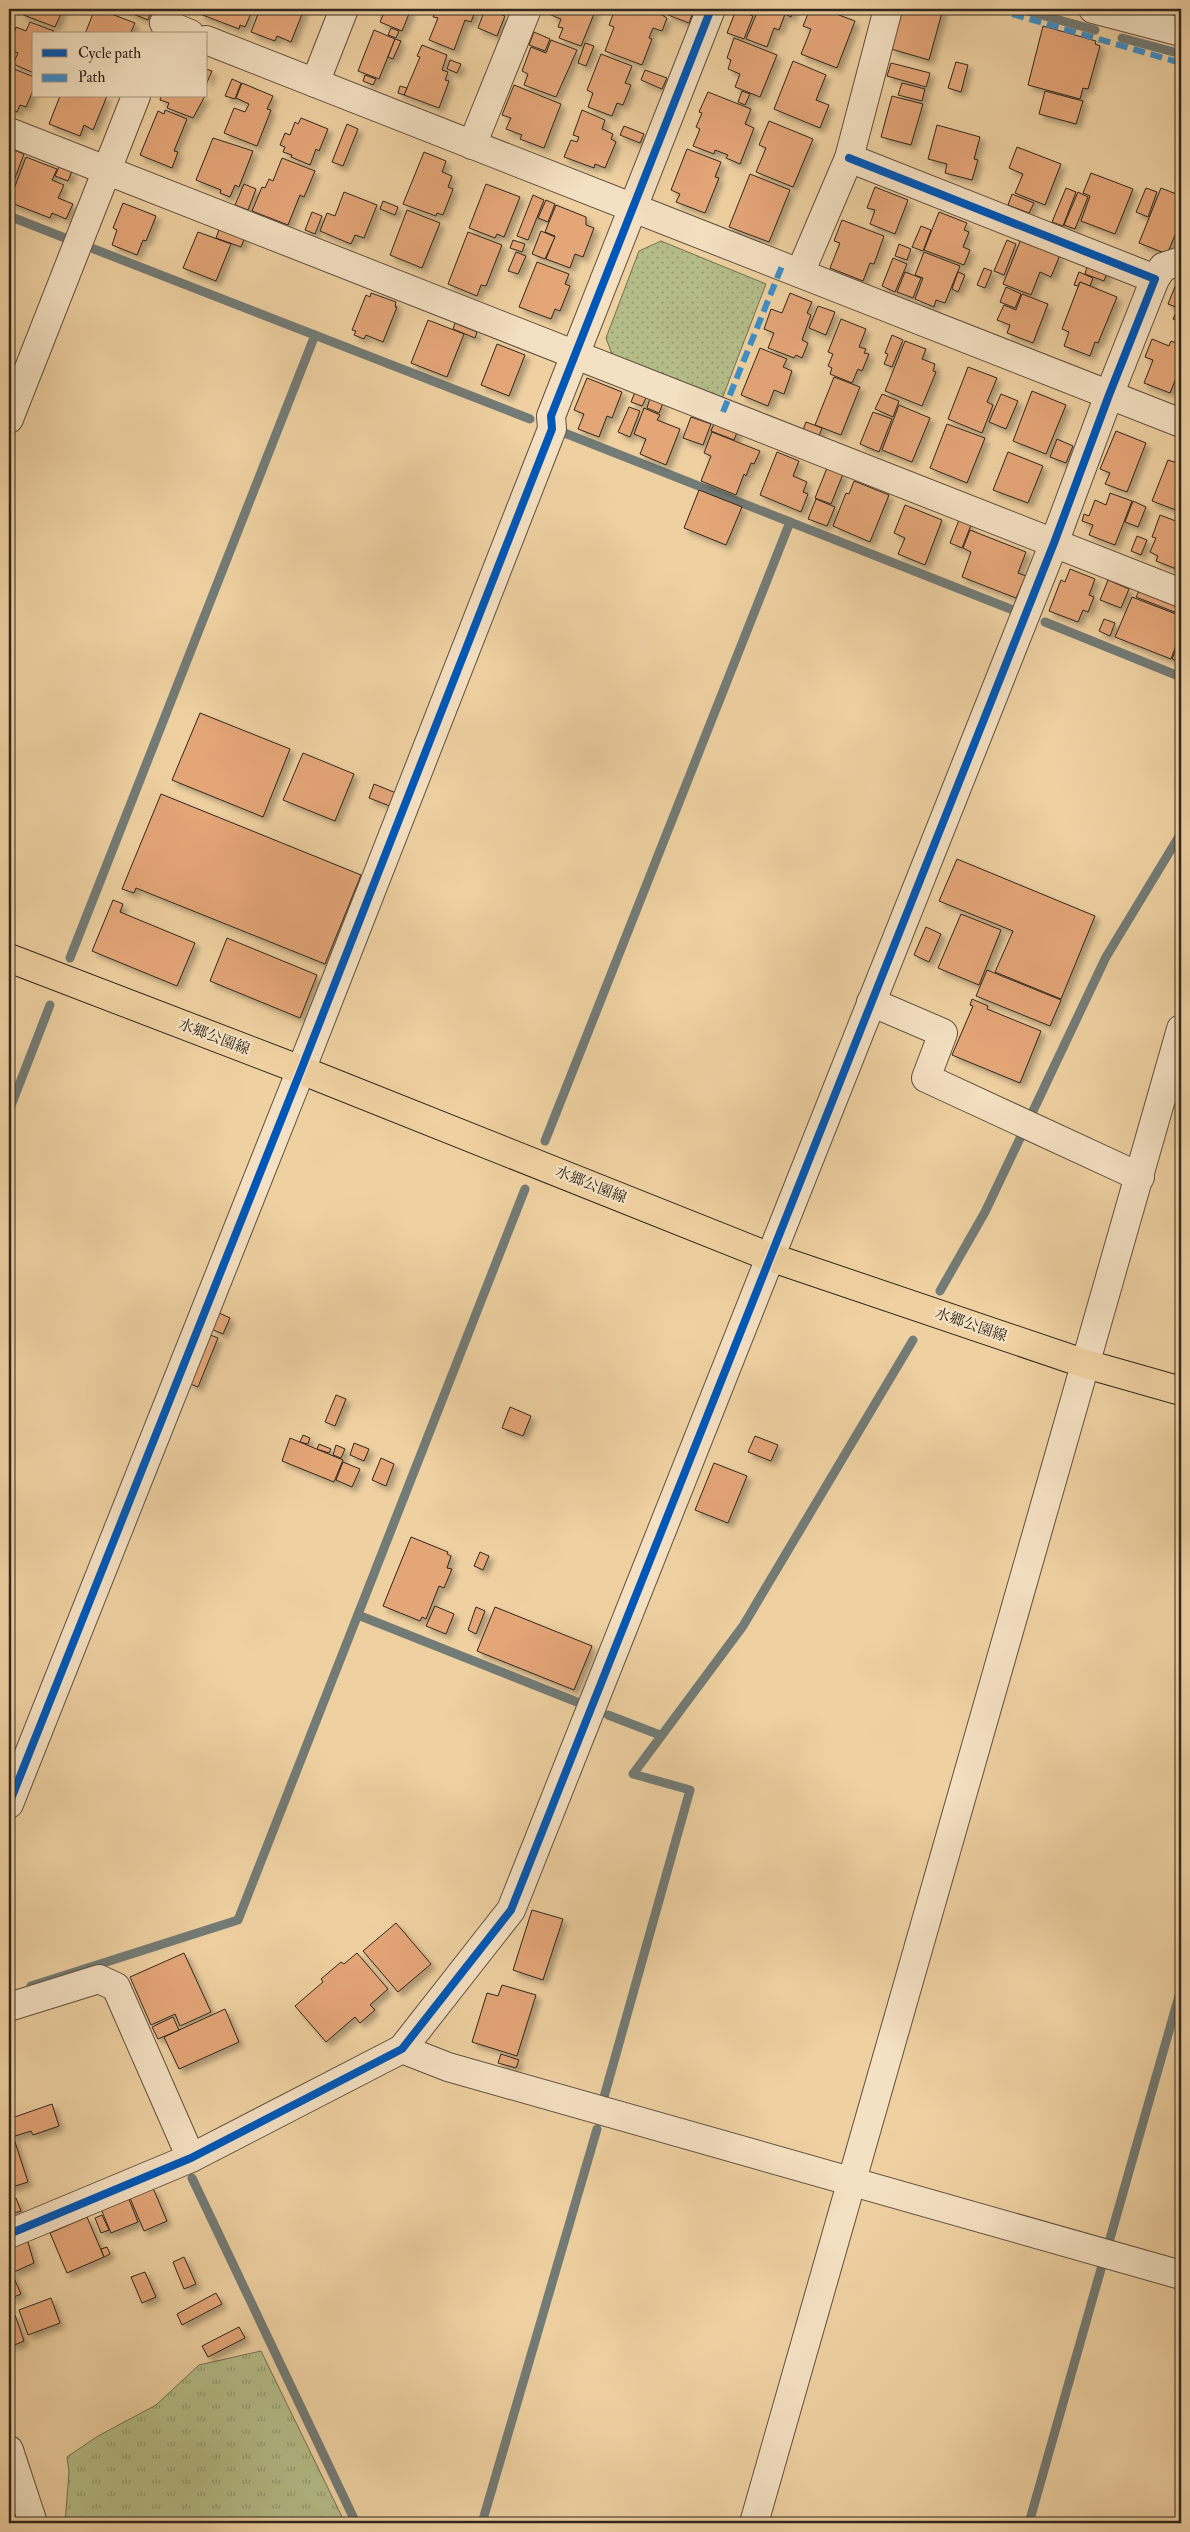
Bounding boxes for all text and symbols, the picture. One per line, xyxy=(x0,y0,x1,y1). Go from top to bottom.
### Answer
legend xyxy=(32,32,208,98)
text: Cycle path xyxy=(78,44,141,64)
text: Path xyxy=(78,68,105,87)
street label: 水郷公園線 xyxy=(176,1015,252,1059)
street label: 水郷公園線 xyxy=(553,1162,629,1208)
street label: 水郷公園線 xyxy=(932,1304,1010,1346)

